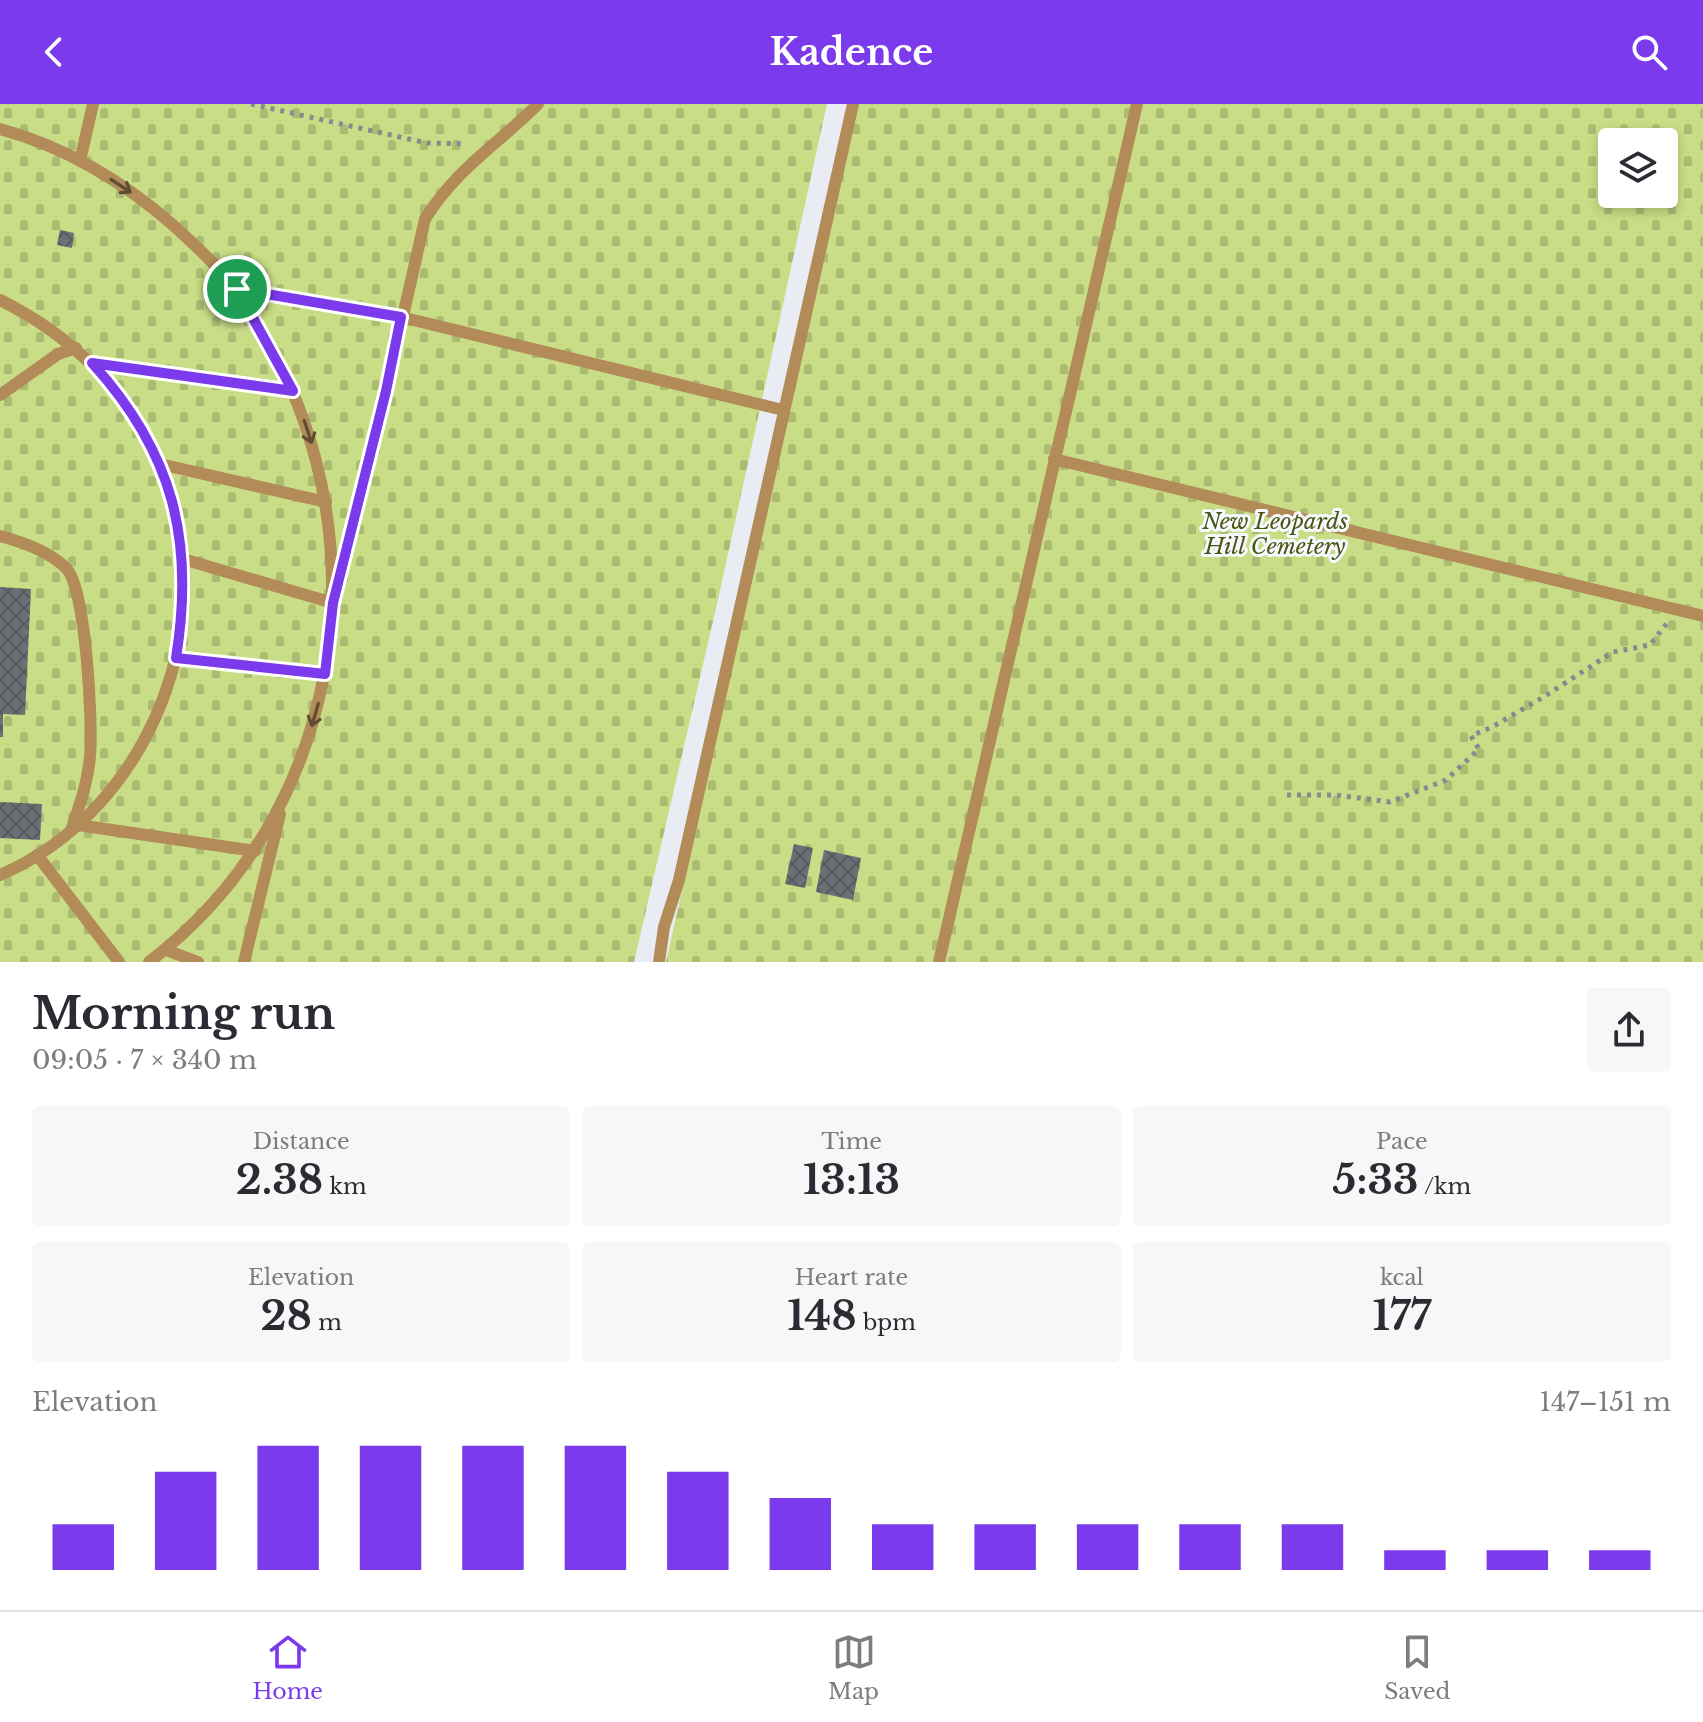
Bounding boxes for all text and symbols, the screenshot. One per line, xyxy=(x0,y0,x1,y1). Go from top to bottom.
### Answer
icon: back xyxy=(32,30,76,74)
text: Kadence xyxy=(770,30,933,75)
icon: search xyxy=(1627,30,1671,74)
map controls xyxy=(1598,128,1678,208)
button: layers xyxy=(1598,128,1678,208)
one-way arrow xyxy=(109,178,132,194)
pin xyxy=(203,255,271,323)
icon: arrive xyxy=(215,267,259,311)
one-way arrow xyxy=(302,419,317,444)
park label: New Leopards Hill Cemetery xyxy=(1201,508,1348,560)
one-way arrow xyxy=(306,702,321,727)
text: Morning run xyxy=(32,986,335,1041)
button: share xyxy=(1587,988,1671,1072)
text: 09:05 · 7 × 340 m xyxy=(32,1044,257,1076)
text: Distance xyxy=(253,1128,350,1155)
text: Time xyxy=(821,1128,882,1155)
text: Pace xyxy=(1376,1128,1428,1155)
text: 2.38 xyxy=(236,1155,323,1205)
text: 13:13 xyxy=(803,1155,900,1205)
text: 5:33 xyxy=(1332,1155,1419,1205)
text: km xyxy=(323,1173,367,1200)
text: /km xyxy=(1419,1173,1471,1200)
text: Elevation xyxy=(248,1264,354,1291)
text: Heart rate xyxy=(795,1264,908,1291)
text: kcal xyxy=(1380,1264,1424,1291)
text: 28 xyxy=(260,1291,312,1341)
text: 148 xyxy=(787,1291,857,1341)
text: 177 xyxy=(1372,1291,1431,1341)
text: m xyxy=(312,1309,342,1336)
text: bpm xyxy=(857,1309,916,1336)
text: Elevation xyxy=(32,1386,158,1418)
text: 147–151 m xyxy=(1539,1386,1671,1418)
tab: Home xyxy=(253,1630,323,1705)
tab: Map xyxy=(828,1630,879,1705)
tab: Saved xyxy=(1384,1630,1450,1705)

